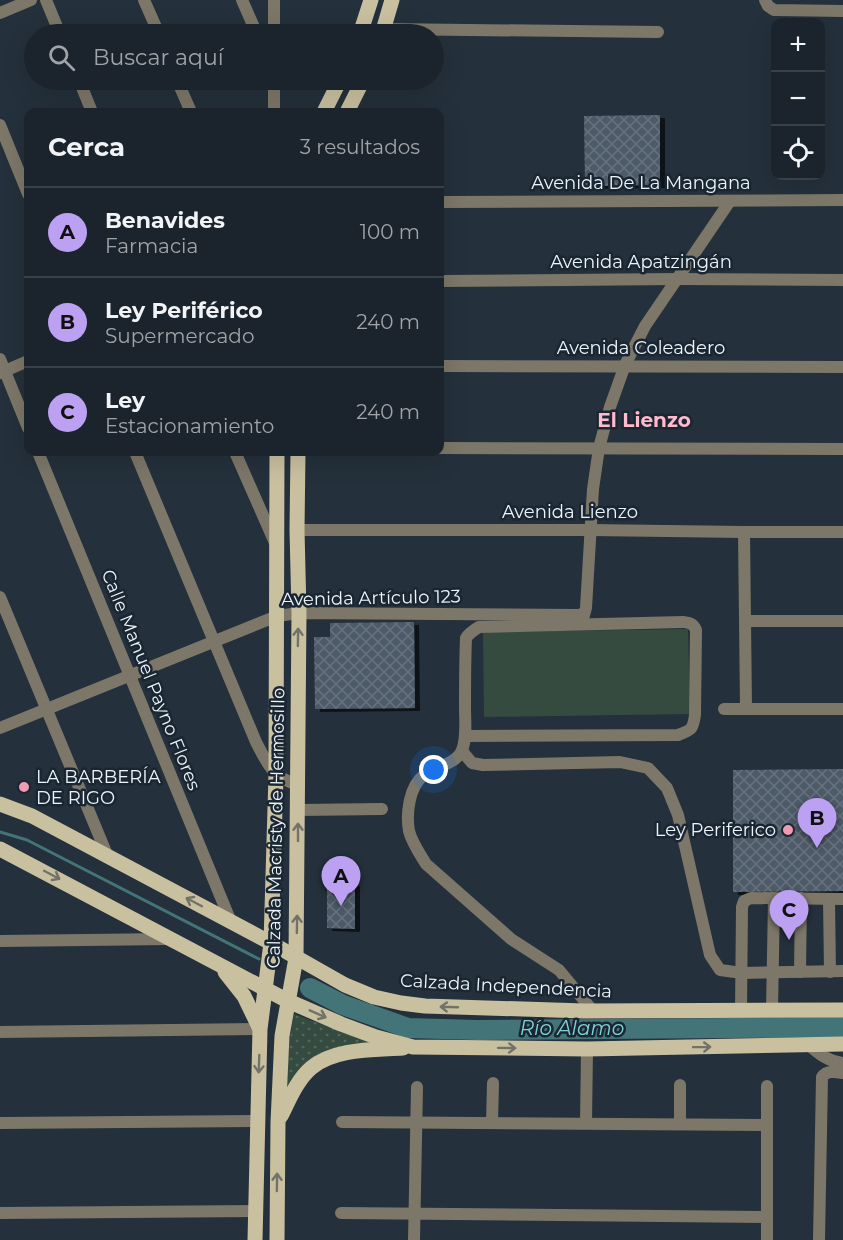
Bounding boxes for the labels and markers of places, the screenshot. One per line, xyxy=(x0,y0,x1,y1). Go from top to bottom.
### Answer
place label: LA BARBERÍA DE RIGO xyxy=(36,766,161,809)
marker: LA BARBERÍA DE RIGO xyxy=(17,780,31,794)
pin: B xyxy=(798,798,836,848)
place label: Ley Periferico xyxy=(655,819,776,841)
marker: Ley Periferico xyxy=(781,823,795,837)
pin: A xyxy=(322,856,360,906)
pin: C xyxy=(770,890,808,940)

